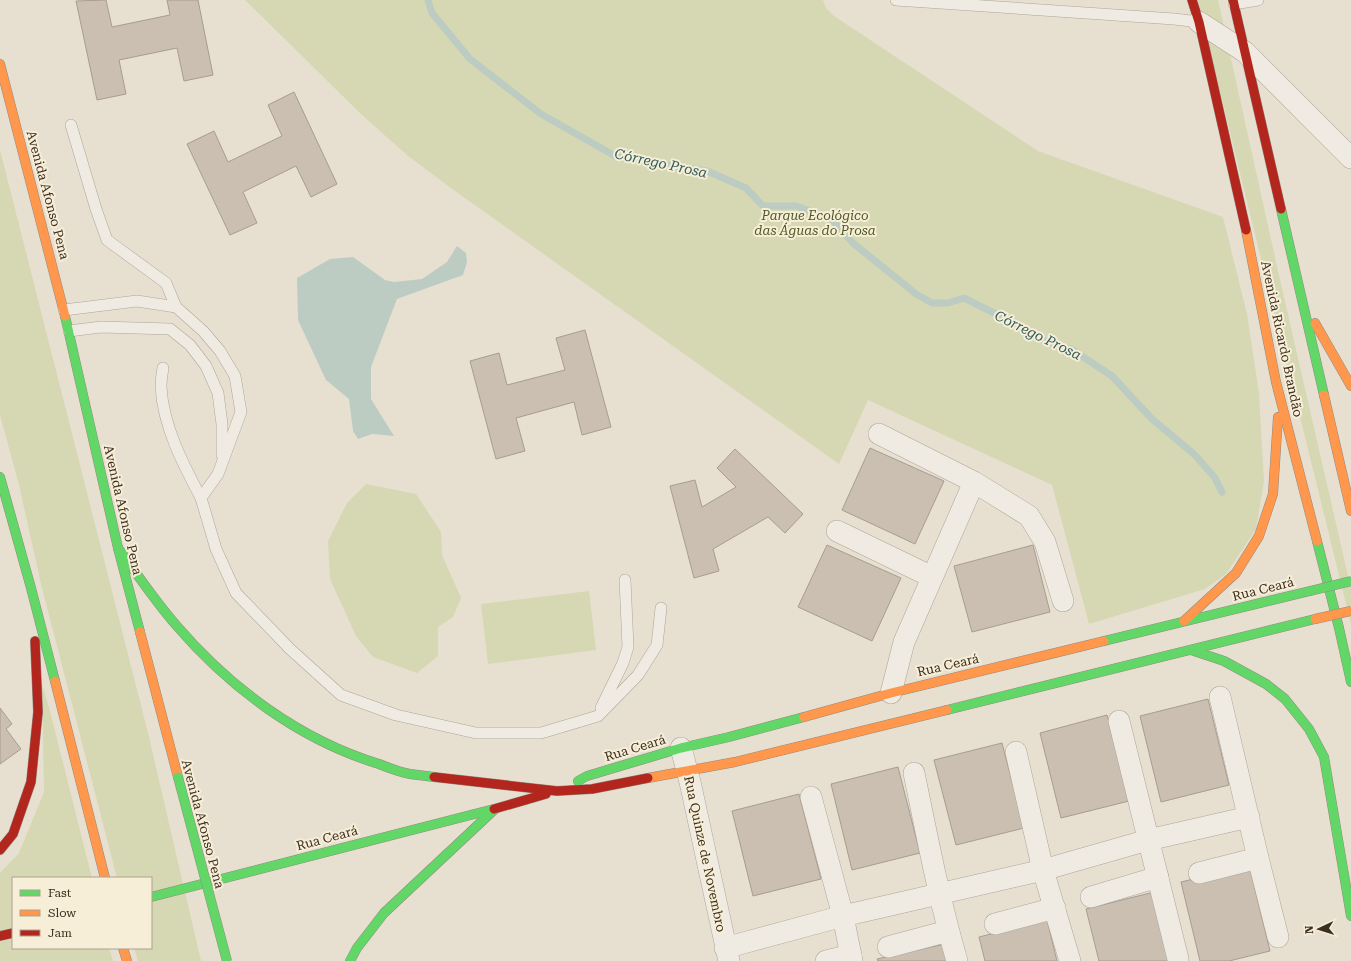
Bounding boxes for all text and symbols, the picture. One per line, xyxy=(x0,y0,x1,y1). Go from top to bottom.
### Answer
street label: Avenida Afonso Pena xyxy=(24,129,72,261)
water label: Córrego Prosa xyxy=(613,145,709,181)
park label: Parque Ecológico das Águas do Prosa xyxy=(754,208,876,238)
street label: Avenida Ricardo Brandão xyxy=(1258,260,1306,418)
water label: Córrego Prosa xyxy=(992,307,1084,363)
street label: Avenida Afonso Pena xyxy=(101,444,145,576)
street label: Rua Ceará xyxy=(1231,574,1295,604)
street label: Rua Ceará xyxy=(916,651,980,679)
street label: Rua Ceará xyxy=(603,732,667,764)
street label: Avenida Afonso Pena xyxy=(179,758,227,890)
street label: Rua Quinze de Novembro xyxy=(681,775,729,933)
street label: Rua Ceará xyxy=(295,823,359,853)
legend xyxy=(12,877,152,949)
text: Fast xyxy=(48,886,72,900)
text: Slow xyxy=(48,906,76,920)
north arrow xyxy=(1299,909,1339,949)
text: N xyxy=(1303,924,1316,934)
text: Jam xyxy=(48,926,72,940)

